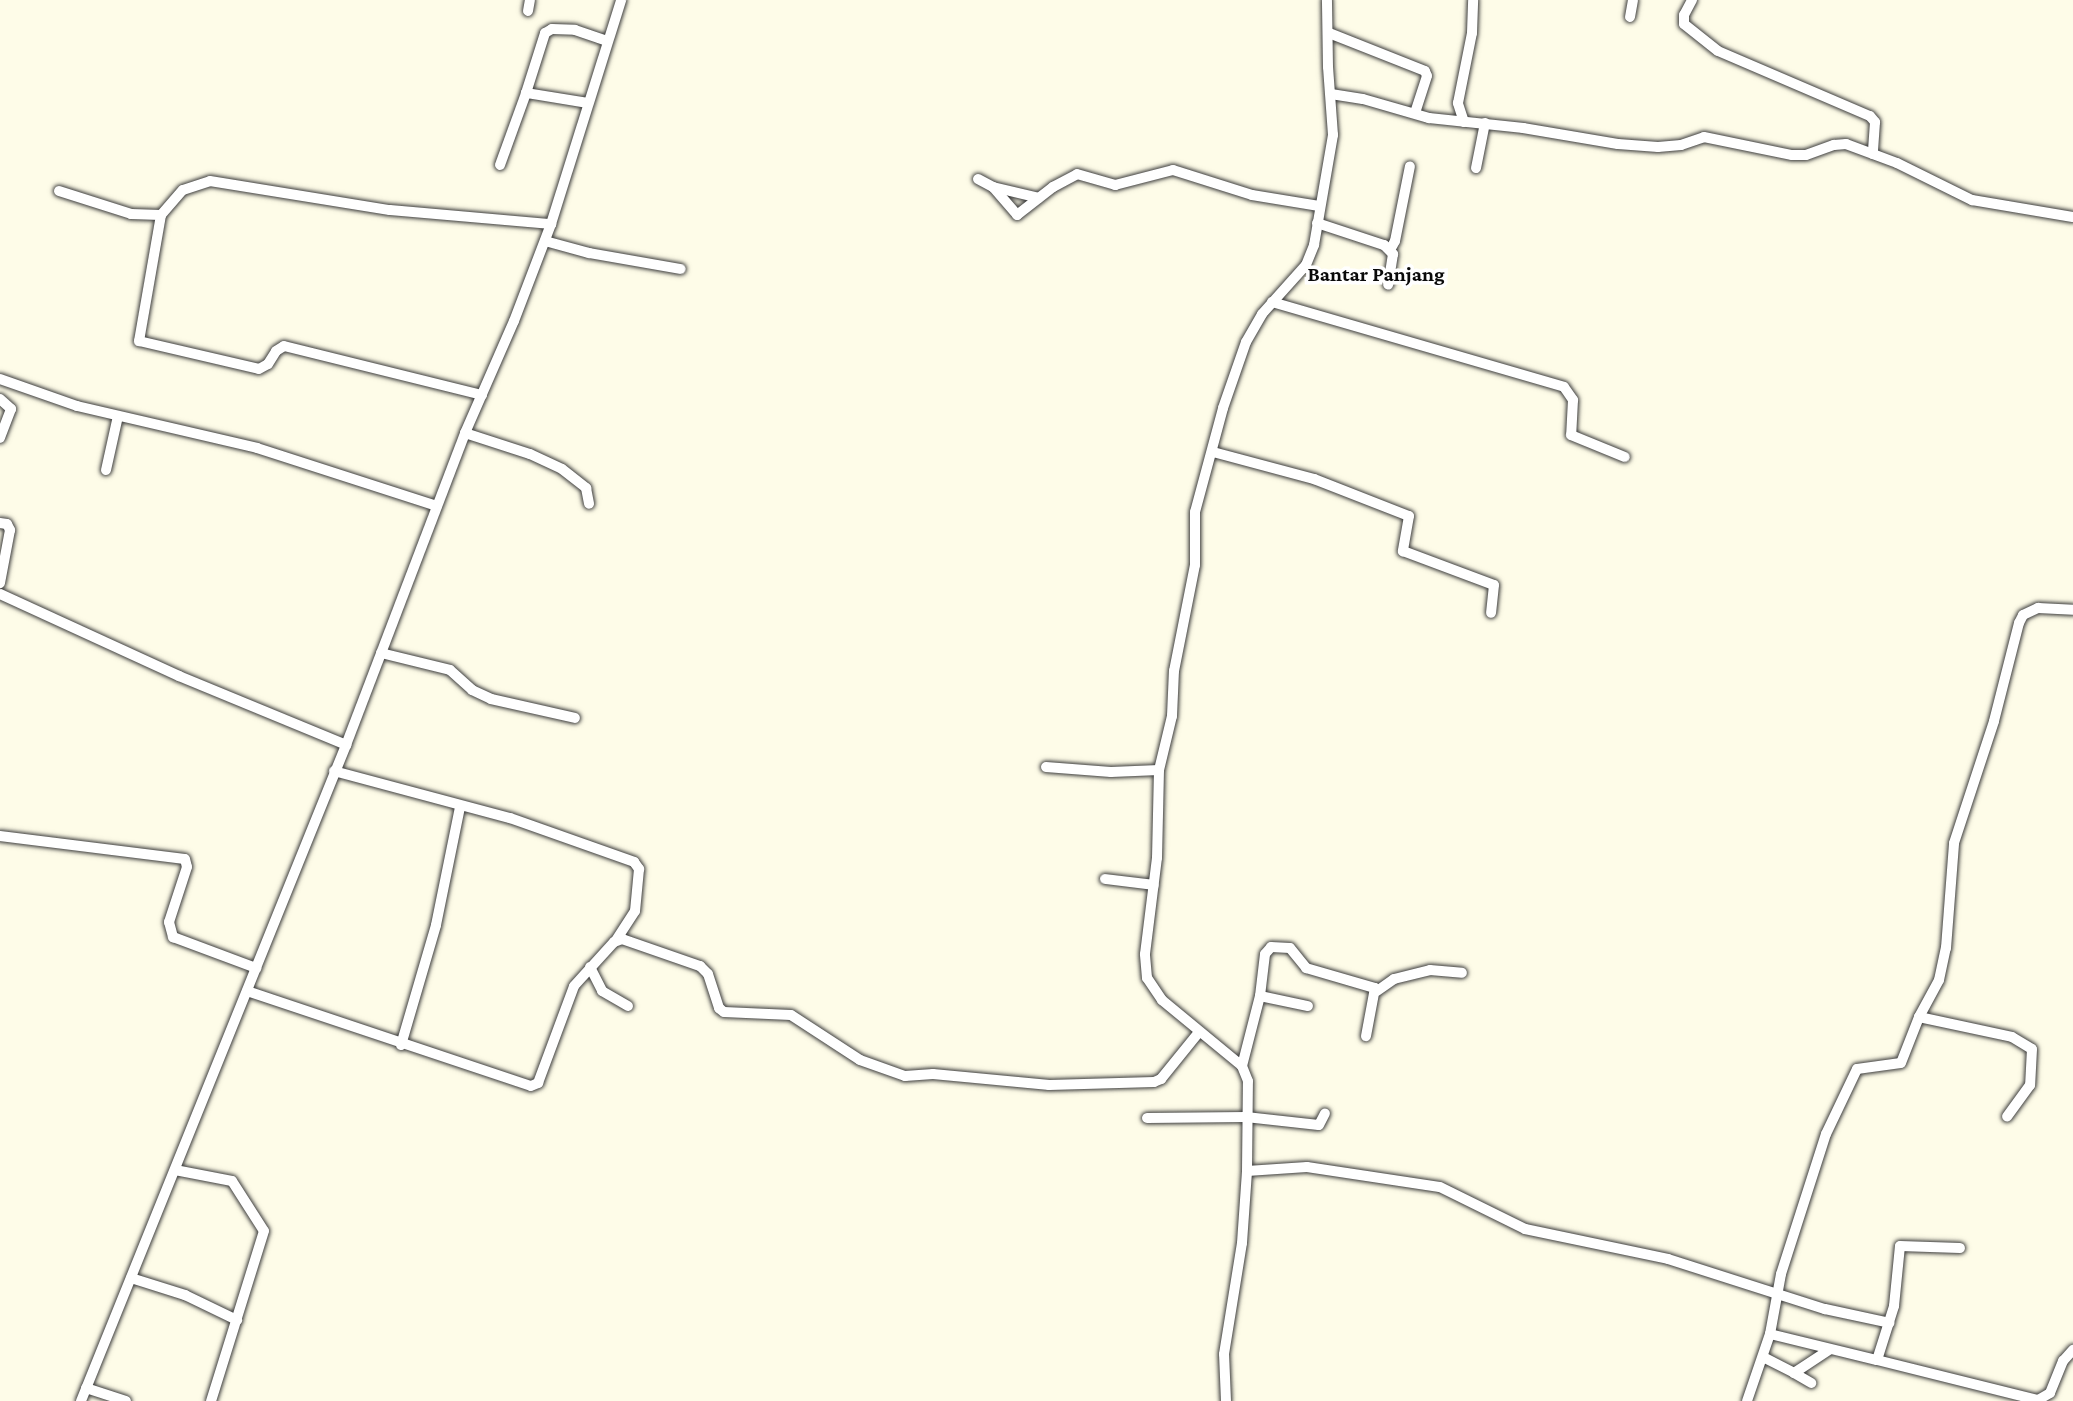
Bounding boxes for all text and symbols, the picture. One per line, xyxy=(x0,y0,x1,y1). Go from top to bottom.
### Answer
district label: Bantar Panjang xyxy=(1307,261,1445,287)

